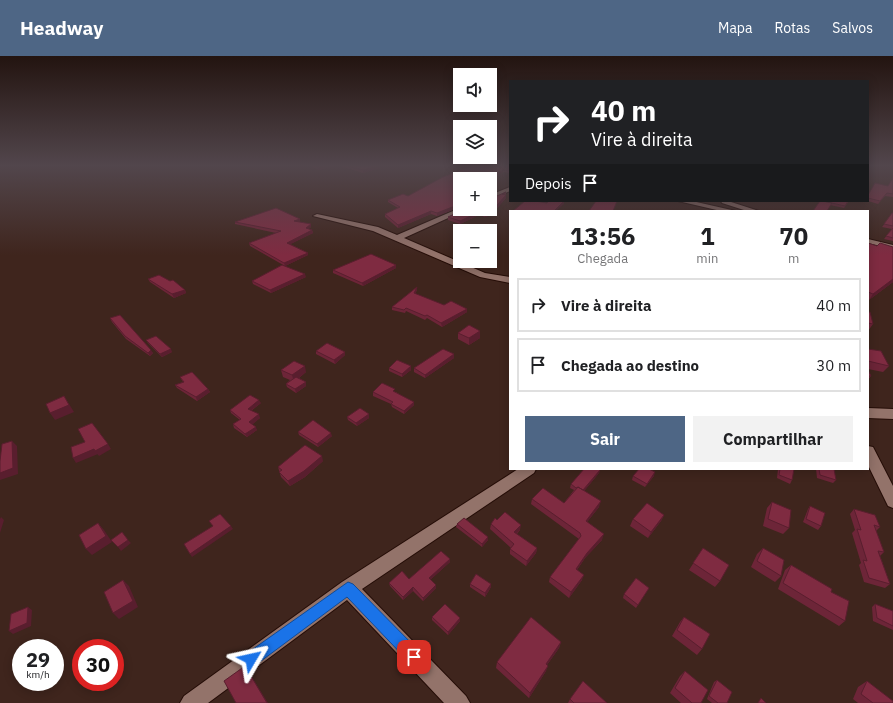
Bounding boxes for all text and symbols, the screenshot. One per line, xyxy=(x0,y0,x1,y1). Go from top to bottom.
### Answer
text: Headway xyxy=(20,16,103,40)
text: Mapa xyxy=(718,19,752,37)
text: Rotas xyxy=(774,19,810,37)
text: Salvos xyxy=(832,19,873,37)
map controls xyxy=(453,68,497,268)
button: sound xyxy=(453,68,497,112)
text: 40 m xyxy=(591,92,656,129)
icon: right xyxy=(525,96,577,148)
button: layers xyxy=(453,120,497,164)
text: Vire à direita xyxy=(591,128,693,151)
button: + xyxy=(453,172,497,216)
icon: arrive xyxy=(579,172,601,194)
text: Depois xyxy=(525,174,571,193)
text: 13:56 xyxy=(570,220,635,252)
text: 1 xyxy=(700,220,715,252)
text: 70 xyxy=(779,220,808,252)
button: − xyxy=(453,224,497,268)
text: Chegada xyxy=(577,250,628,267)
text: min xyxy=(696,250,718,267)
text: m xyxy=(788,250,799,267)
icon: right xyxy=(527,294,549,316)
text: Vire à direita xyxy=(561,296,651,315)
text: 40 m xyxy=(816,296,851,315)
icon: arrive xyxy=(527,354,549,376)
text: Chegada ao destino xyxy=(561,356,699,375)
text: 30 m xyxy=(816,356,851,375)
button: Sair xyxy=(525,416,685,462)
button: Compartilhar xyxy=(693,416,853,462)
position arrow xyxy=(230,638,272,680)
speed limit sign: 30 xyxy=(72,639,124,691)
pin xyxy=(397,640,431,674)
text: 29 xyxy=(26,646,50,673)
icon: arrive xyxy=(403,646,425,668)
text: km/h xyxy=(26,668,50,681)

